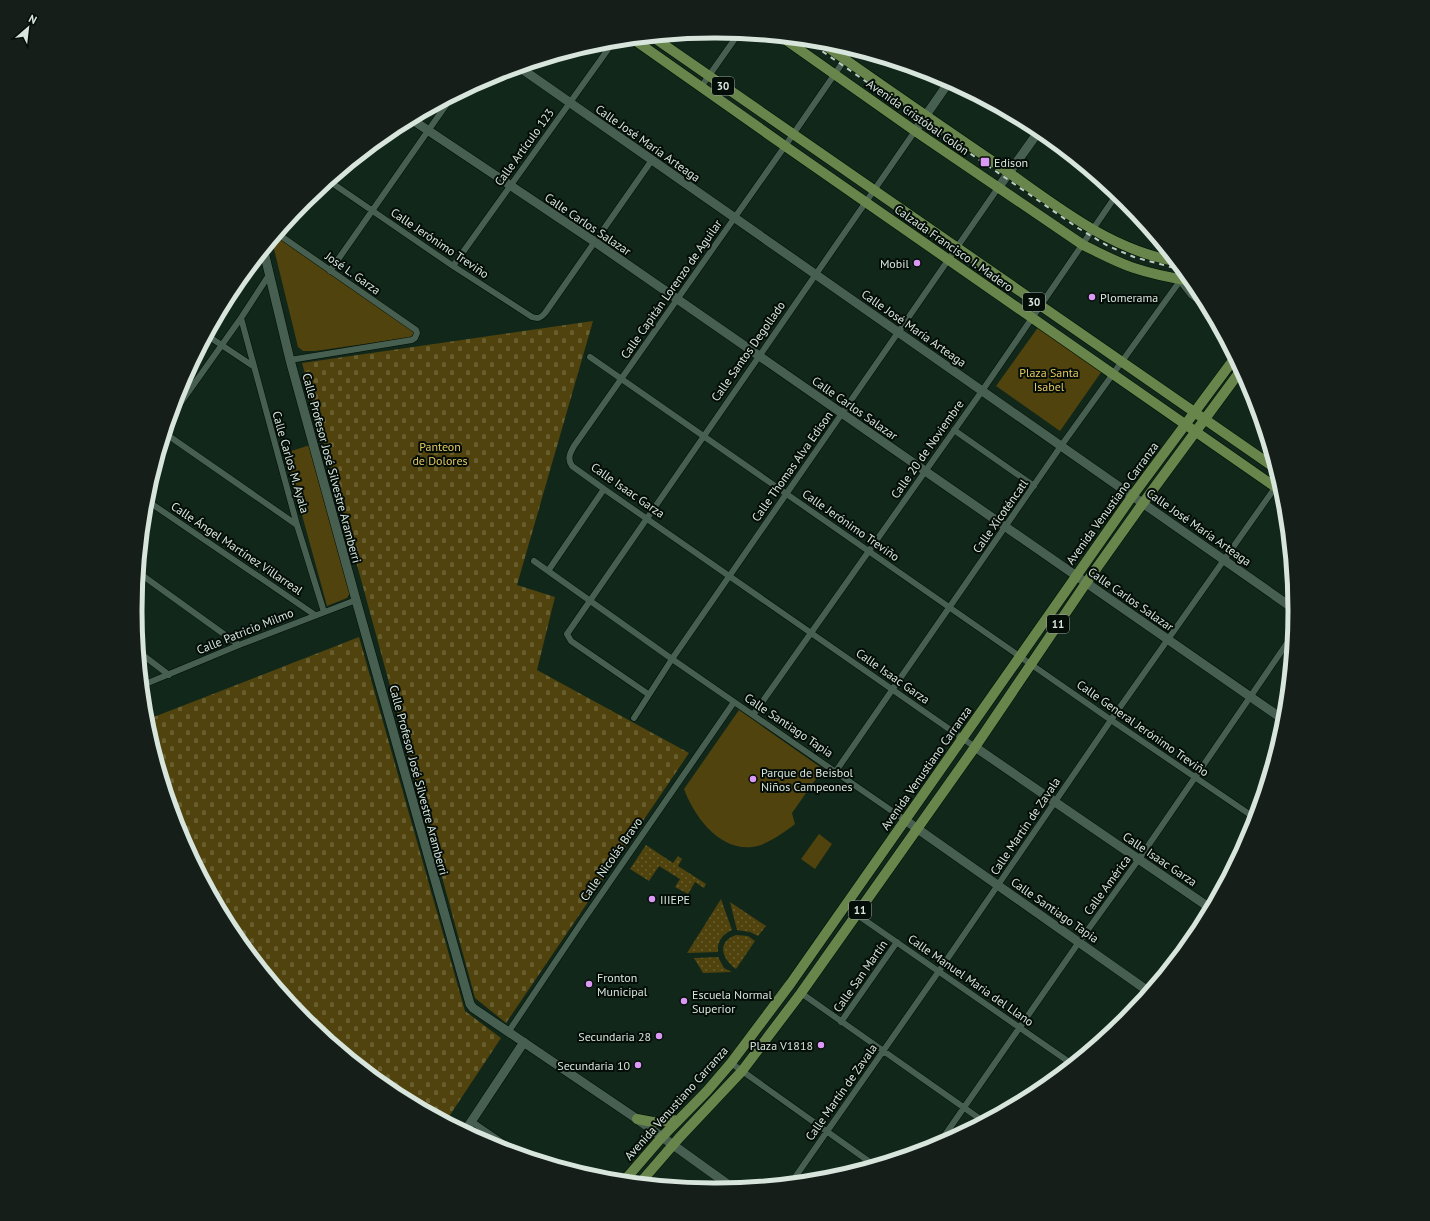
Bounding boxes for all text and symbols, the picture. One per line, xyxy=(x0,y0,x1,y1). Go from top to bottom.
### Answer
north arrow xyxy=(8,8,48,48)
text: N xyxy=(26,11,39,27)
street label: Avenida Cristóbal Colón xyxy=(864,76,972,158)
road number: 30 xyxy=(712,77,734,95)
street label: Calle José María Arteaga xyxy=(593,101,703,185)
street label: Calle Artículo 123 xyxy=(491,105,557,189)
place label: Edison xyxy=(994,155,1028,170)
marker: Edison xyxy=(979,156,991,168)
street label: Calle Carlos Salazar xyxy=(542,190,634,258)
street label: Calzada Francisco I. Madero xyxy=(892,201,1016,295)
street label: Calle Jerónimo Treviño xyxy=(388,205,492,281)
street label: Calle Capitán Lorenzo de Aguilar xyxy=(617,217,725,361)
street label: José L. Garza xyxy=(322,248,384,298)
place label: Mobil xyxy=(880,256,909,271)
marker: Mobil xyxy=(912,258,922,268)
street label: Calle José María Arteaga xyxy=(859,286,969,370)
place label: Plomerama xyxy=(1100,290,1158,305)
marker: Plomerama xyxy=(1087,292,1097,302)
road number: 30 xyxy=(1023,293,1045,311)
street label: Calle Santos Degollado xyxy=(708,298,788,404)
park label: Plaza Santa Isabel xyxy=(1019,365,1079,394)
street label: Calle Profesor José Silvestre Aramberri xyxy=(299,371,365,565)
street label: Calle Carlos Salazar xyxy=(809,373,901,443)
street label: Calle 20 de Noviembre xyxy=(887,397,967,501)
street label: Calle Thomas Alva Edison xyxy=(748,408,836,524)
street label: Calle Carlos M. Ayala xyxy=(269,409,313,515)
park label: Panteon de Dolores xyxy=(412,439,468,468)
street label: Avenida Venustiano Carranza xyxy=(1063,439,1162,567)
street label: Calle Isaac Garza xyxy=(588,459,668,521)
street label: Calle Xicoténcatl xyxy=(969,476,1031,556)
street label: Calle José María Arteaga xyxy=(1144,485,1254,569)
street label: Calle Jerónimo Treviño xyxy=(800,486,902,564)
street label: Calle Ángel Martínez Villarreal xyxy=(168,498,306,598)
street label: Calle Carlos Salazar xyxy=(1085,564,1177,634)
street label: Calle Patricio Milmo xyxy=(194,605,296,657)
road number: 11 xyxy=(1047,615,1069,633)
street label: Calle Isaac Garza xyxy=(853,645,933,707)
street label: Calle General Jerónimo Treviño xyxy=(1074,677,1212,779)
street label: Calle Profesor José Silvestre Aramberri xyxy=(386,683,452,877)
street label: Calle Santiago Tapia xyxy=(742,690,836,760)
street label: Avenida Venustiano Carranza xyxy=(877,703,975,833)
place label: Parque de Beisbol Niños Campeones xyxy=(761,765,854,794)
marker: Parque de Beisbol Niños Campeones xyxy=(748,774,758,784)
street label: Calle Martín de Zavala xyxy=(987,774,1063,878)
street label: Calle Nicolás Bravo xyxy=(577,814,645,904)
street label: Calle Isaac Garza xyxy=(1120,829,1200,889)
street label: Calle América xyxy=(1080,852,1134,918)
street label: Calle Santiago Tapia xyxy=(1008,874,1102,946)
place label: IIIEPE xyxy=(660,892,690,907)
marker: IIIEPE xyxy=(647,894,657,904)
road number: 11 xyxy=(849,901,871,919)
street label: Calle Manuel Maria del Llano xyxy=(905,931,1037,1029)
street label: Calle San Martín xyxy=(830,937,890,1015)
place label: Fronton Municipal xyxy=(597,970,648,999)
marker: Fronton Municipal xyxy=(584,979,594,989)
place label: Escuela Normal Superior xyxy=(692,987,772,1016)
marker: Escuela Normal Superior xyxy=(679,996,689,1006)
place label: Secundaria 28 xyxy=(578,1029,651,1044)
marker: Secundaria 28 xyxy=(654,1031,664,1041)
place label: Plaza V1818 xyxy=(750,1038,813,1053)
marker: Plaza V1818 xyxy=(816,1040,826,1050)
street label: Calle Martín de Zavala xyxy=(802,1041,880,1143)
street label: Avenida Venustiano Carranza xyxy=(621,1043,731,1163)
place label: Secundaria 10 xyxy=(557,1058,630,1073)
marker: Secundaria 10 xyxy=(633,1060,643,1070)

